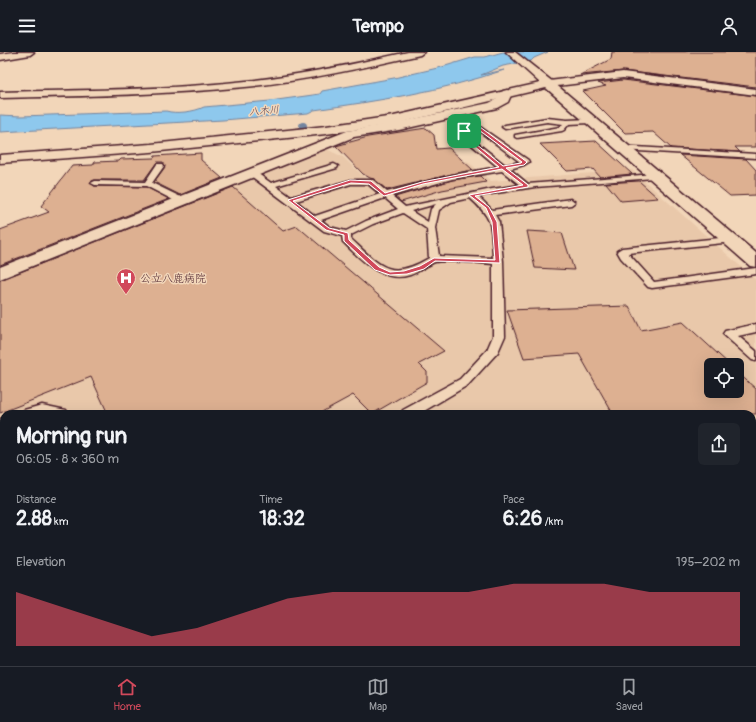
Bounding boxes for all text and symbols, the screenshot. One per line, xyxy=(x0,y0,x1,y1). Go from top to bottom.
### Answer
icon: menu xyxy=(16,15,38,37)
text: Tempo xyxy=(352,15,404,38)
icon: person xyxy=(718,15,740,37)
water label: 八木川 xyxy=(249,104,279,118)
pin xyxy=(447,114,481,148)
icon: arrive xyxy=(453,120,475,142)
hospital icon: 公立八鹿病院 xyxy=(115,267,137,295)
place label: 公立八鹿病院 xyxy=(140,272,206,285)
map controls xyxy=(704,358,744,398)
button: locate xyxy=(704,358,744,398)
text: Morning run xyxy=(16,422,127,450)
button: share xyxy=(698,423,740,465)
text: 06:05 · 8 × 360 m xyxy=(16,451,119,467)
text: Distance xyxy=(16,493,56,506)
text: Time xyxy=(259,493,282,506)
text: Pace xyxy=(503,493,524,506)
text: 2.88 xyxy=(16,506,52,531)
text: 18:32 xyxy=(259,506,305,531)
text: 6:26 xyxy=(503,506,542,531)
text: km xyxy=(52,515,68,528)
text: /km xyxy=(542,515,563,528)
text: Elevation xyxy=(16,554,66,570)
text: 195–202 m xyxy=(676,554,740,570)
tab: Home xyxy=(113,676,141,713)
tab: Map xyxy=(367,676,389,713)
tab: Saved xyxy=(616,676,643,713)

